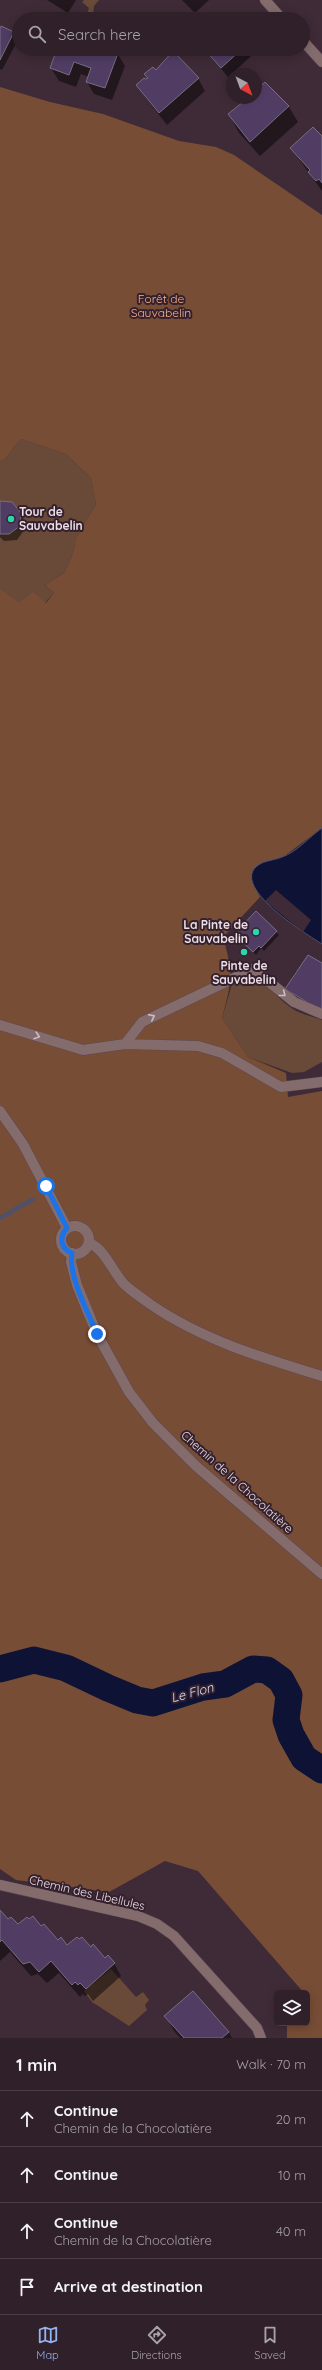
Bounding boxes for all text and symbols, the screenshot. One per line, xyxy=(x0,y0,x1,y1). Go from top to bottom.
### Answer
search box xyxy=(12,12,310,56)
icon: search xyxy=(26,23,48,45)
text: Search here xyxy=(58,25,141,44)
north arrow xyxy=(226,68,262,104)
park label: Forêt de Sauvabelin xyxy=(131,291,191,320)
place label: Tour de Sauvabelin xyxy=(19,504,83,533)
marker: Tour de Sauvabelin xyxy=(6,514,16,524)
place label: La Pinte de Sauvabelin xyxy=(183,917,248,946)
marker: La Pinte de Sauvabelin xyxy=(251,927,261,937)
marker: Pinte de Sauvabelin xyxy=(239,947,249,957)
place label: Pinte de Sauvabelin xyxy=(212,958,276,987)
one-way arrow xyxy=(278,989,285,996)
one-way arrow xyxy=(148,1014,155,1022)
one-way arrow xyxy=(34,1031,41,1040)
route start xyxy=(37,1177,55,1195)
route end xyxy=(88,1325,106,1343)
street label: Chemin de la Chocolatière xyxy=(178,1427,297,1536)
water label: Le Flon xyxy=(169,1679,215,1705)
street label: Chemin des Libellules xyxy=(28,1872,147,1913)
map controls xyxy=(274,1990,310,2026)
button: layers xyxy=(274,1990,310,2026)
text: 1 min xyxy=(16,2054,57,2075)
text: Walk · 70 m xyxy=(236,2056,306,2072)
text: Continue xyxy=(54,2101,118,2120)
icon: ahead xyxy=(16,2108,38,2130)
text: 20 m xyxy=(276,2111,306,2127)
text: Chemin de la Chocolatière xyxy=(54,2120,212,2136)
icon: ahead xyxy=(16,2164,38,2186)
text: Continue xyxy=(54,2165,118,2184)
text: 10 m xyxy=(278,2167,306,2183)
text: Continue xyxy=(54,2213,118,2232)
icon: ahead xyxy=(16,2220,38,2242)
text: 40 m xyxy=(276,2223,306,2239)
text: Chemin de la Chocolatière xyxy=(54,2232,212,2248)
icon: arrive xyxy=(16,2276,38,2298)
text: Arrive at destination xyxy=(54,2277,203,2296)
tab: Map xyxy=(36,2324,59,2362)
tab: Directions xyxy=(131,2324,182,2362)
tab: Saved xyxy=(254,2324,286,2362)

